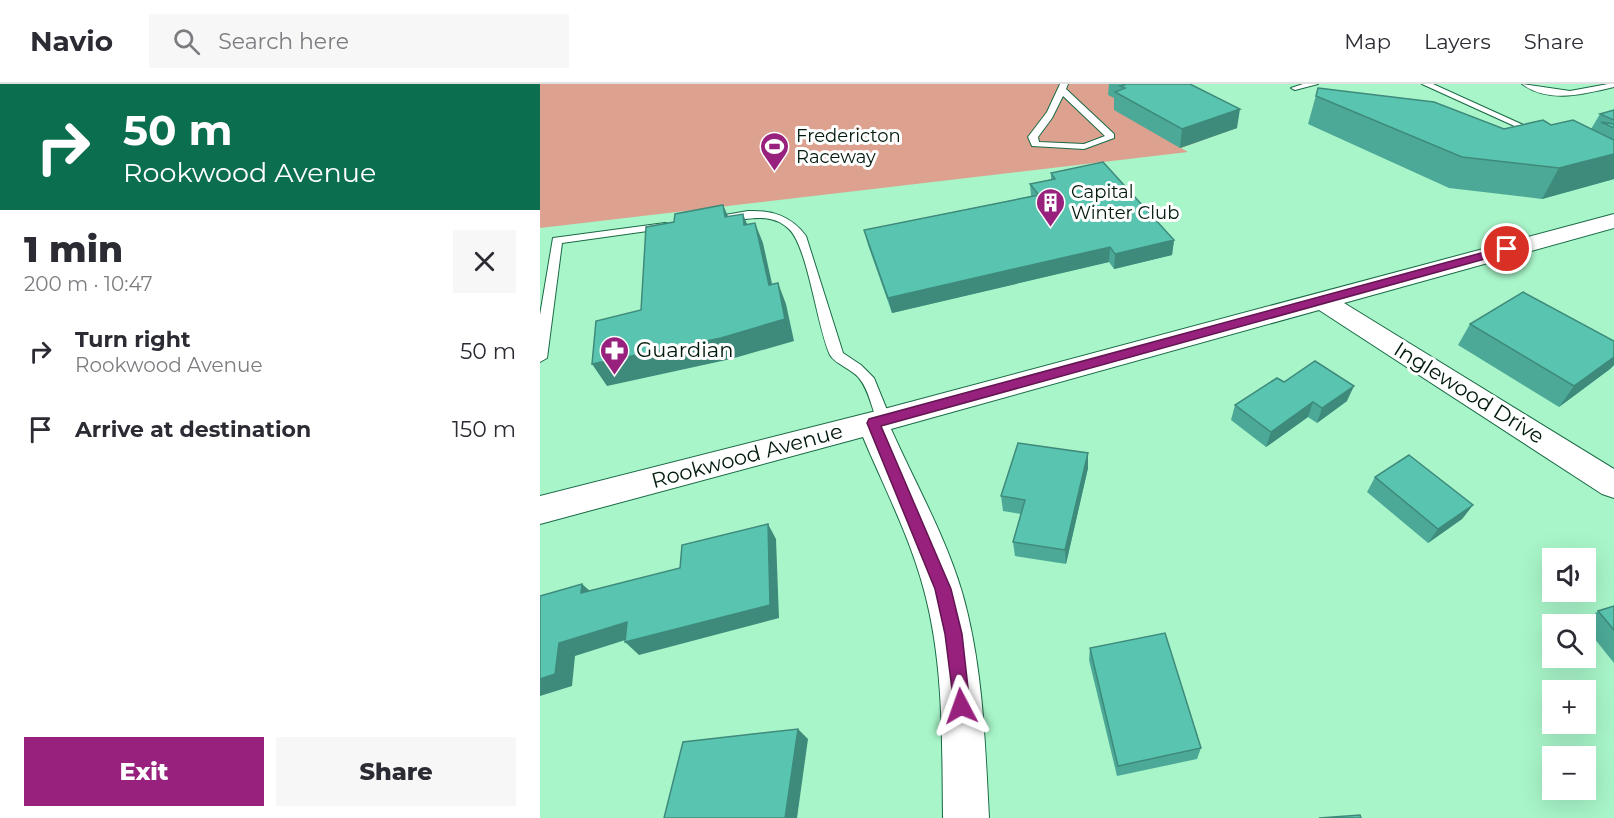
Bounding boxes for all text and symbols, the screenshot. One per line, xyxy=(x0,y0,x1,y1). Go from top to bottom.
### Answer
search box xyxy=(149,14,569,68)
text: Navio xyxy=(30,24,113,58)
icon: search xyxy=(170,25,203,58)
text: Search here xyxy=(218,28,349,55)
text: Map xyxy=(1344,29,1391,54)
text: Layers xyxy=(1424,29,1491,54)
text: Share xyxy=(1524,29,1584,54)
text: 50 m xyxy=(123,104,232,156)
icon: right xyxy=(24,108,102,186)
place label: Fredericton Raceway xyxy=(796,125,901,168)
sports icon: Fredericton Raceway xyxy=(759,130,791,172)
text: Rookwood Avenue xyxy=(123,156,376,189)
place label: Capital Winter Club xyxy=(1071,181,1179,224)
building icon: Capital Winter Club xyxy=(1034,186,1066,228)
pin xyxy=(1481,223,1532,274)
text: 1 min xyxy=(24,227,123,271)
button: close xyxy=(453,230,516,293)
icon: arrive xyxy=(1490,232,1523,265)
text: 200 m · 10:47 xyxy=(24,272,152,296)
text: Turn right xyxy=(75,326,190,353)
pharmacy icon: Guardian xyxy=(599,334,631,376)
icon: right xyxy=(24,335,57,368)
street label: Inglewood Drive xyxy=(1390,336,1549,449)
place label: Guardian xyxy=(636,337,733,362)
text: 50 m xyxy=(460,338,516,365)
text: Rookwood Avenue xyxy=(75,353,263,377)
icon: arrive xyxy=(24,413,57,446)
text: Arrive at destination xyxy=(75,416,311,443)
text: 150 m xyxy=(452,416,516,443)
street label: Rookwood Avenue xyxy=(648,418,845,493)
map controls xyxy=(1542,548,1596,800)
button: sound xyxy=(1542,548,1596,602)
button: search xyxy=(1542,614,1596,668)
position arrow xyxy=(929,674,993,738)
button: + xyxy=(1542,680,1596,734)
button: Exit xyxy=(24,737,264,806)
button: Share xyxy=(276,737,516,806)
button: − xyxy=(1542,746,1596,800)

